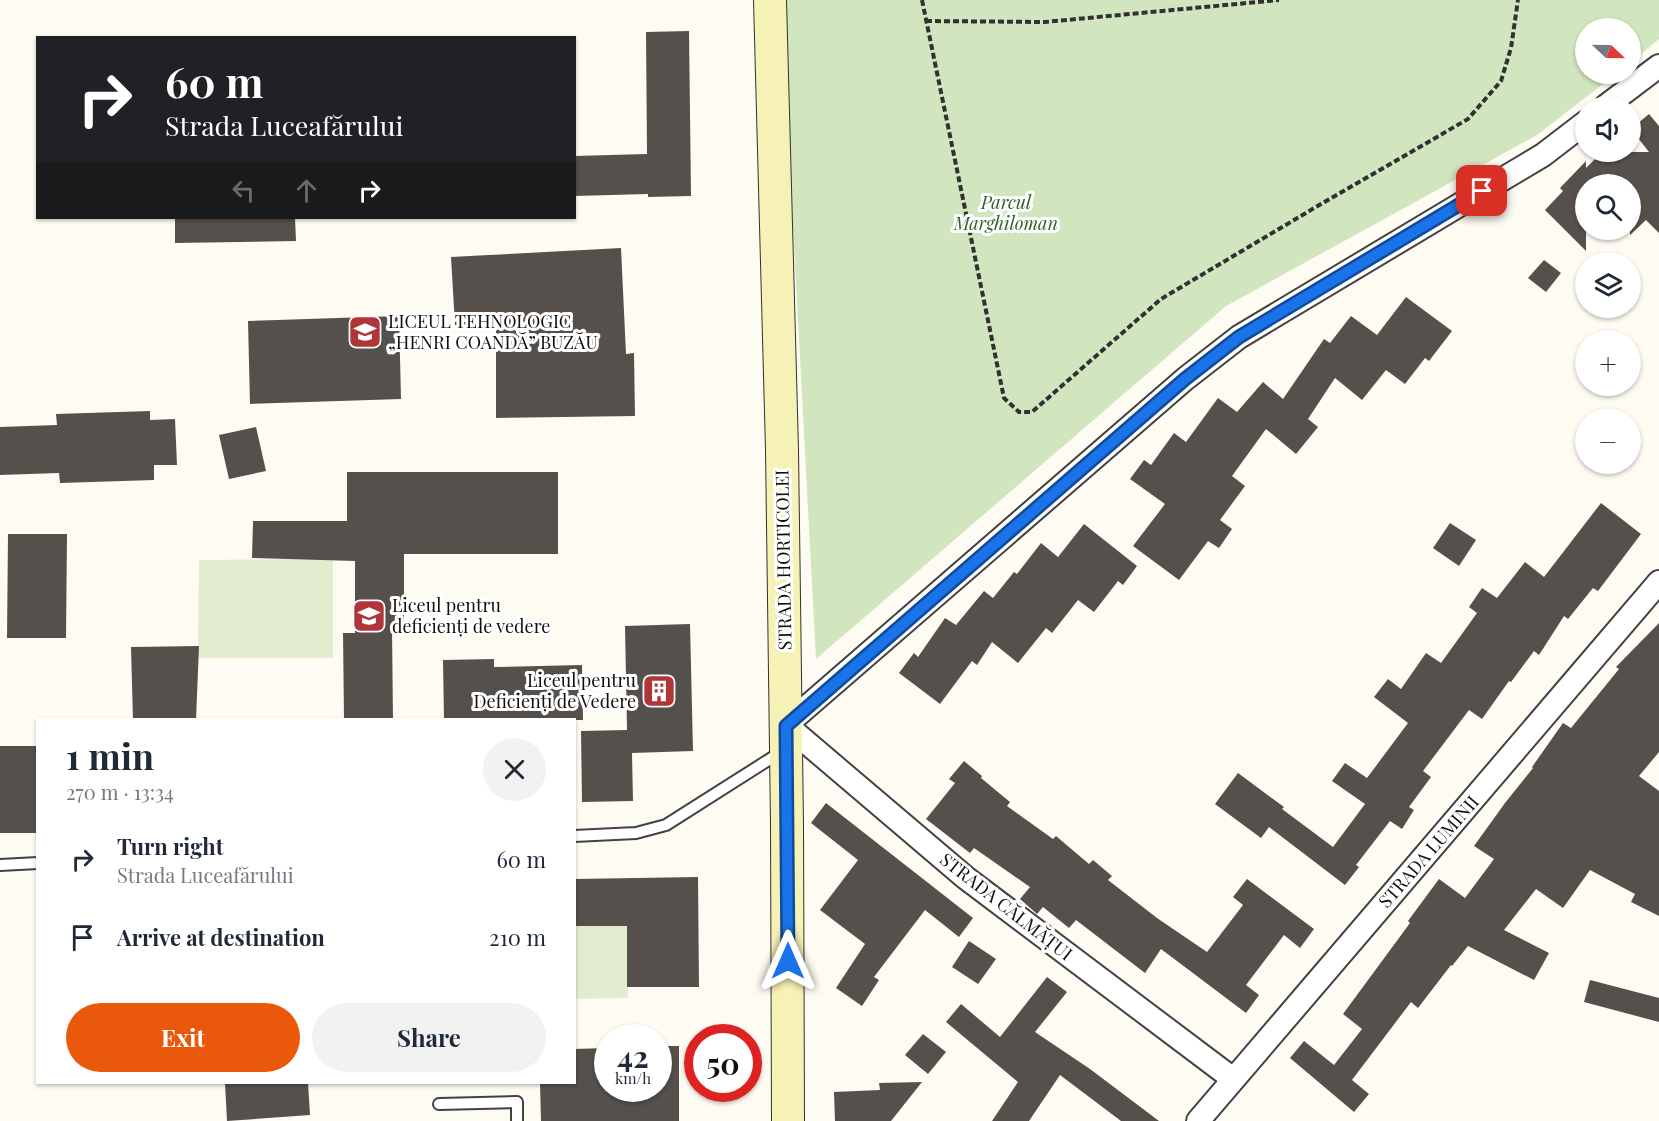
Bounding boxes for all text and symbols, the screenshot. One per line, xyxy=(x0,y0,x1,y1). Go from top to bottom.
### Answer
north arrow xyxy=(1575,18,1641,84)
map controls xyxy=(1575,18,1641,474)
text: 60 m xyxy=(165,53,263,109)
icon: right xyxy=(66,60,144,138)
button: sound xyxy=(1575,96,1641,162)
text: Strada Luceafărului xyxy=(165,107,403,143)
pin xyxy=(1456,165,1507,216)
icon: left xyxy=(227,174,260,207)
icon: ahead xyxy=(290,174,323,207)
icon: right xyxy=(353,174,386,207)
icon: arrive xyxy=(1465,174,1498,207)
button: search xyxy=(1575,174,1641,240)
park label: Parcul Marghiloman xyxy=(953,190,1058,235)
button: layers xyxy=(1575,252,1641,318)
place label: LICEUL TEHNOLOGIC „HENRI COANDĂ” BUZĂU xyxy=(388,309,598,354)
school or university icon: LICEUL TEHNOLOGIC „HENRI COANDĂ” BUZĂU xyxy=(347,314,383,350)
button: + xyxy=(1575,330,1641,396)
button: − xyxy=(1575,408,1641,474)
street label: STRADA HORTICOLEI xyxy=(769,470,797,651)
place label: Liceul pentru deficienți de vedere xyxy=(392,593,550,638)
school or university icon: Liceul pentru deficienți de vedere xyxy=(351,598,387,634)
place label: Liceul pentru Deficienți de Vedere xyxy=(474,668,637,713)
building icon: Liceul pentru Deficienți de Vedere xyxy=(641,673,677,709)
text: 1 min xyxy=(66,731,154,779)
button: close xyxy=(483,738,546,801)
text: 270 m · 13:34 xyxy=(66,778,174,805)
street label: STRADA LUMINII xyxy=(1373,790,1484,913)
text: Turn right xyxy=(117,831,223,861)
icon: right xyxy=(66,843,99,876)
text: 60 m xyxy=(496,844,546,874)
street label: STRADA CĂLMĂȚUI xyxy=(936,847,1078,965)
text: Strada Luceafărului xyxy=(117,861,294,888)
icon: arrive xyxy=(66,921,99,954)
text: Arrive at destination xyxy=(117,922,325,952)
text: 210 m xyxy=(489,922,546,952)
position arrow xyxy=(756,929,820,993)
button: Exit xyxy=(66,1003,300,1072)
button: Share xyxy=(312,1003,546,1072)
speed limit sign: 50 xyxy=(684,1024,762,1102)
text: 42 xyxy=(617,1036,649,1076)
text: km/h xyxy=(615,1068,651,1088)

